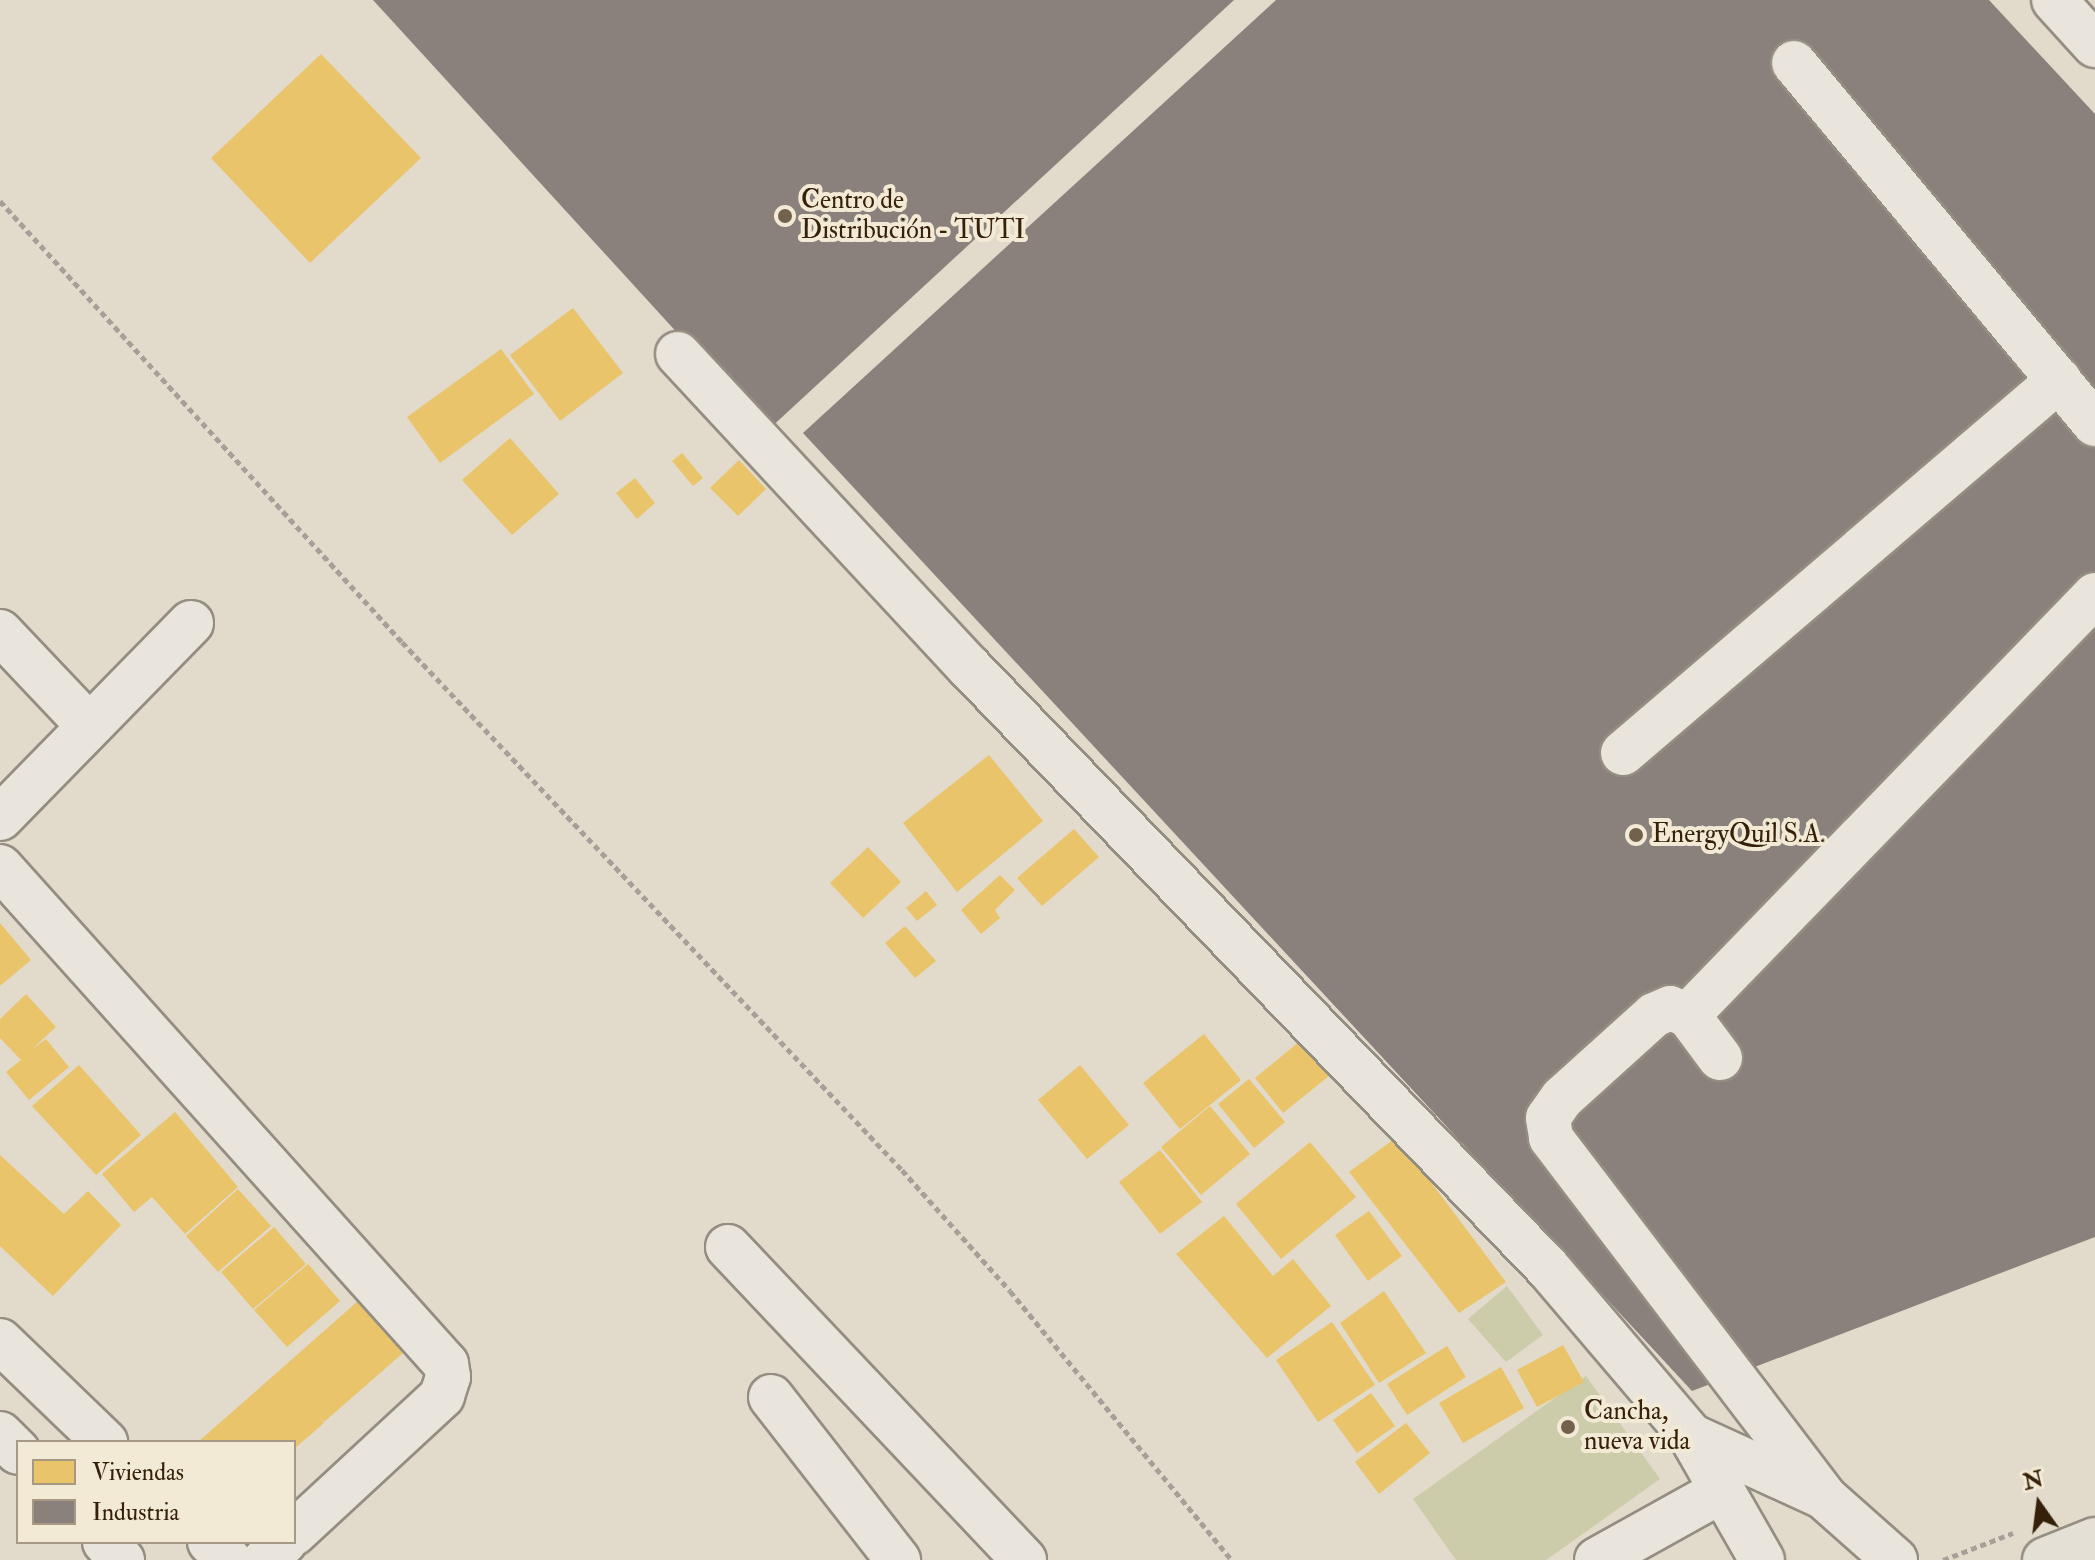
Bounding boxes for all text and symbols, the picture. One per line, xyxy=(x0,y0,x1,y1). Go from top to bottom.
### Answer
place label: Centro de Distribución - TUTI xyxy=(801,185,1025,246)
marker: Centro de Distribución - TUTI xyxy=(776,207,794,225)
place label: EnergyQuil S.A. xyxy=(1652,819,1825,851)
marker: EnergyQuil S.A. xyxy=(1627,826,1645,844)
place label: Cancha, nueva vida xyxy=(1584,1396,1690,1458)
marker: Cancha, nueva vida xyxy=(1559,1418,1577,1436)
legend xyxy=(16,1440,296,1544)
text: Viviendas xyxy=(92,1457,184,1488)
north arrow xyxy=(1999,1464,2079,1544)
text: N xyxy=(2020,1465,2046,1497)
text: Industria xyxy=(92,1497,179,1528)

